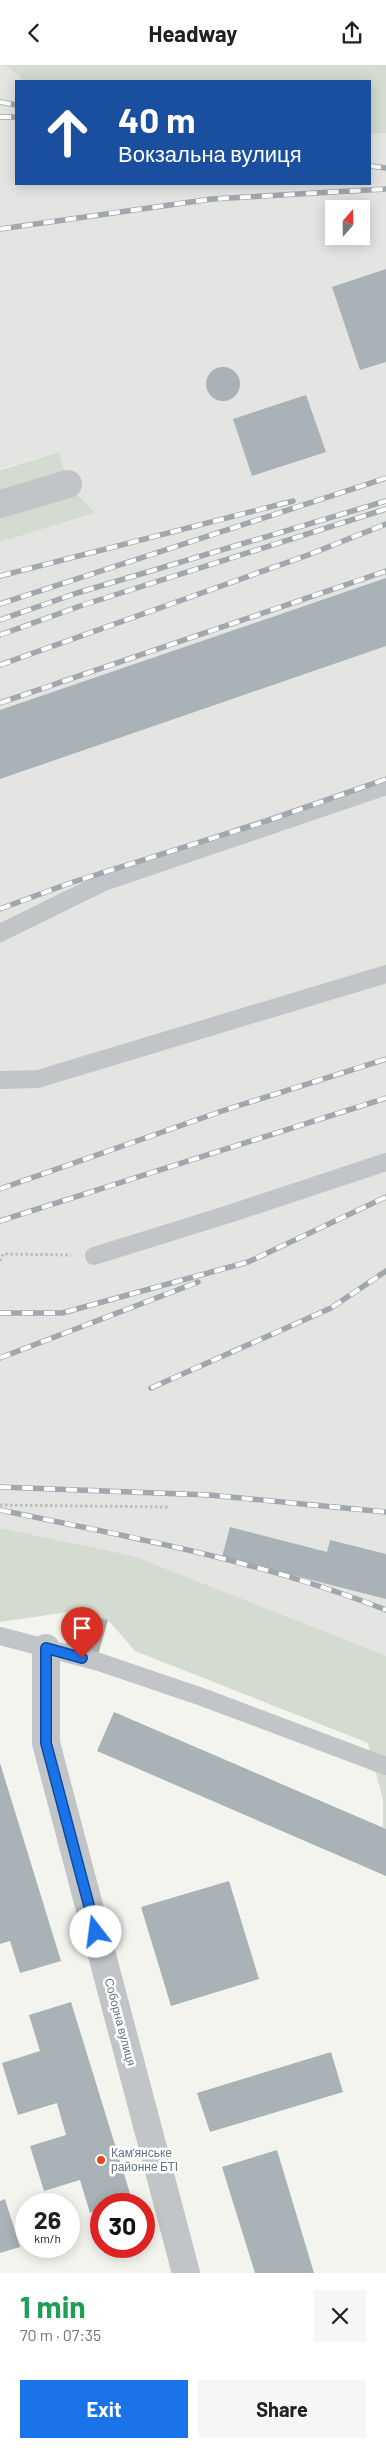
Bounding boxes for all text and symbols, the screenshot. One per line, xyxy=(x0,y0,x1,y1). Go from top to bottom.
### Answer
icon: back xyxy=(20,19,48,47)
icon: share xyxy=(338,19,366,47)
text: Headway xyxy=(149,20,237,46)
text: 40 m xyxy=(118,98,195,140)
icon: ahead xyxy=(35,100,100,165)
text: Вокзальна вулиця xyxy=(118,140,302,166)
north arrow xyxy=(325,200,370,245)
map controls xyxy=(325,200,370,245)
pin xyxy=(61,1607,103,1658)
icon: arrive xyxy=(68,1614,96,1642)
position arrow xyxy=(69,1905,121,1957)
street label: Соборна вулиця xyxy=(102,1976,139,2067)
place label: Камʼянське районне БТІ xyxy=(111,2145,178,2174)
marker: Камʼянське районне БТІ xyxy=(95,2154,107,2166)
speed limit sign: 30 xyxy=(90,2193,155,2258)
text: 26 xyxy=(34,2204,61,2234)
text: km/h xyxy=(34,2231,61,2245)
text: 1 min xyxy=(20,2288,86,2324)
button: close xyxy=(314,2290,366,2342)
text: 70 m · 07:35 xyxy=(20,2325,101,2344)
button: Exit xyxy=(20,2380,188,2438)
button: Share xyxy=(198,2380,366,2438)

